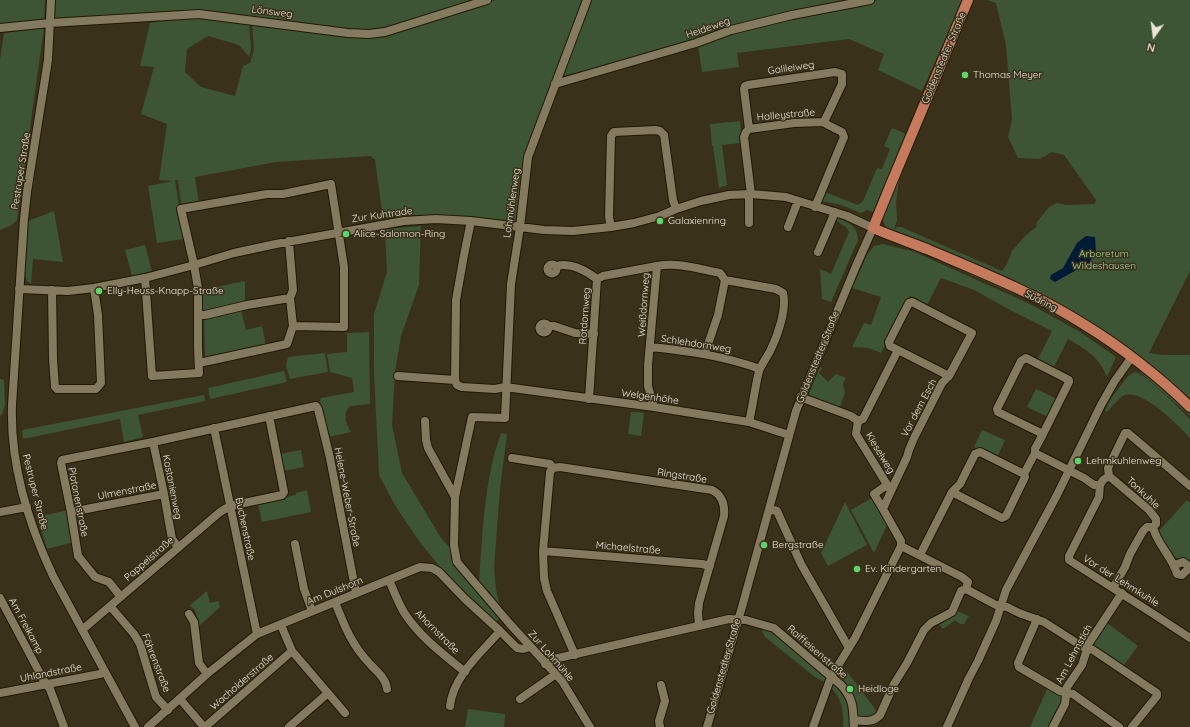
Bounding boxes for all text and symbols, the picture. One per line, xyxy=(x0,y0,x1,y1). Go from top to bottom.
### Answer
street label: Lönsweg xyxy=(251,4,293,20)
street label: Goldenstedter Straße xyxy=(919,10,969,106)
street label: Heideweg xyxy=(684,15,732,41)
north arrow xyxy=(1134,16,1174,56)
text: N xyxy=(1145,40,1157,55)
street label: Galileiweg xyxy=(767,59,815,77)
place label: Thomas Meyer xyxy=(973,69,1042,81)
marker: Thomas Meyer xyxy=(960,70,970,80)
street label: Halleystraße xyxy=(756,106,816,124)
street label: Pestruper Straße xyxy=(9,132,33,210)
street label: Lohmühlenweg xyxy=(501,167,523,239)
street label: Zur Kuhtrade xyxy=(351,205,413,225)
place label: Galaxienring xyxy=(668,215,726,227)
marker: Galaxienring xyxy=(655,216,665,226)
place label: Alice-Salomon-Ring xyxy=(354,228,445,240)
marker: Alice-Salomon-Ring xyxy=(341,229,351,239)
park label: Arboretum Wildeshausen xyxy=(1072,248,1136,272)
street label: Weißdornweg xyxy=(636,272,652,338)
place label: Elly-Heuss-Knapp-Straße xyxy=(107,285,224,297)
marker: Elly-Heuss-Knapp-Straße xyxy=(94,286,104,296)
street label: Rotdornweg xyxy=(577,287,593,345)
street label: Südring xyxy=(1023,288,1059,314)
street label: Goldenstedter Straße xyxy=(794,309,842,405)
street label: Schlehdornweg xyxy=(660,333,732,355)
street label: Vor dem Esch xyxy=(899,377,939,439)
street label: Welgenhöhe xyxy=(621,387,679,407)
street label: Kieselweg xyxy=(863,430,897,476)
street label: Helene-Weber-Straße xyxy=(331,446,363,548)
street label: Pestruper Straße xyxy=(20,453,50,531)
street label: Kastanienweg xyxy=(160,454,184,520)
place label: Lehmkuhlenweg xyxy=(1086,455,1161,467)
marker: Lehmkuhlenweg xyxy=(1073,456,1083,466)
street label: Platanenstraße xyxy=(65,466,91,538)
street label: Ringstraße xyxy=(656,466,708,486)
street label: Tonkuhle xyxy=(1124,475,1162,511)
street label: Ulmenstraße xyxy=(97,479,157,503)
street label: Buchenstraße xyxy=(232,496,258,562)
street label: Pappelstraße xyxy=(122,534,176,584)
street label: Michaelstraße xyxy=(595,539,661,557)
place label: Bergstraße xyxy=(772,539,824,551)
marker: Bergstraße xyxy=(759,540,769,550)
street label: Vor der Lehmkuhle xyxy=(1081,553,1161,609)
place label: Ev. Kindergarten xyxy=(865,563,941,575)
marker: Ev. Kindergarten xyxy=(852,564,862,574)
street label: Am Dulshorn xyxy=(305,574,365,608)
street label: Am Freikamp xyxy=(6,596,46,656)
street label: Ahornstraße xyxy=(412,607,462,657)
street label: Goldenstedter Straße xyxy=(705,617,743,715)
street label: Am Lehmstich xyxy=(1053,622,1095,686)
street label: Raiffeisenstraße xyxy=(785,623,849,681)
street label: Zur Lohmühle xyxy=(525,628,577,684)
street label: Föhrenstraße xyxy=(139,632,173,694)
street label: Wacholderstraße xyxy=(208,651,276,713)
street label: Uhlandstraße xyxy=(19,661,83,685)
place label: Heidloge xyxy=(858,683,899,695)
marker: Heidloge xyxy=(845,684,855,694)

